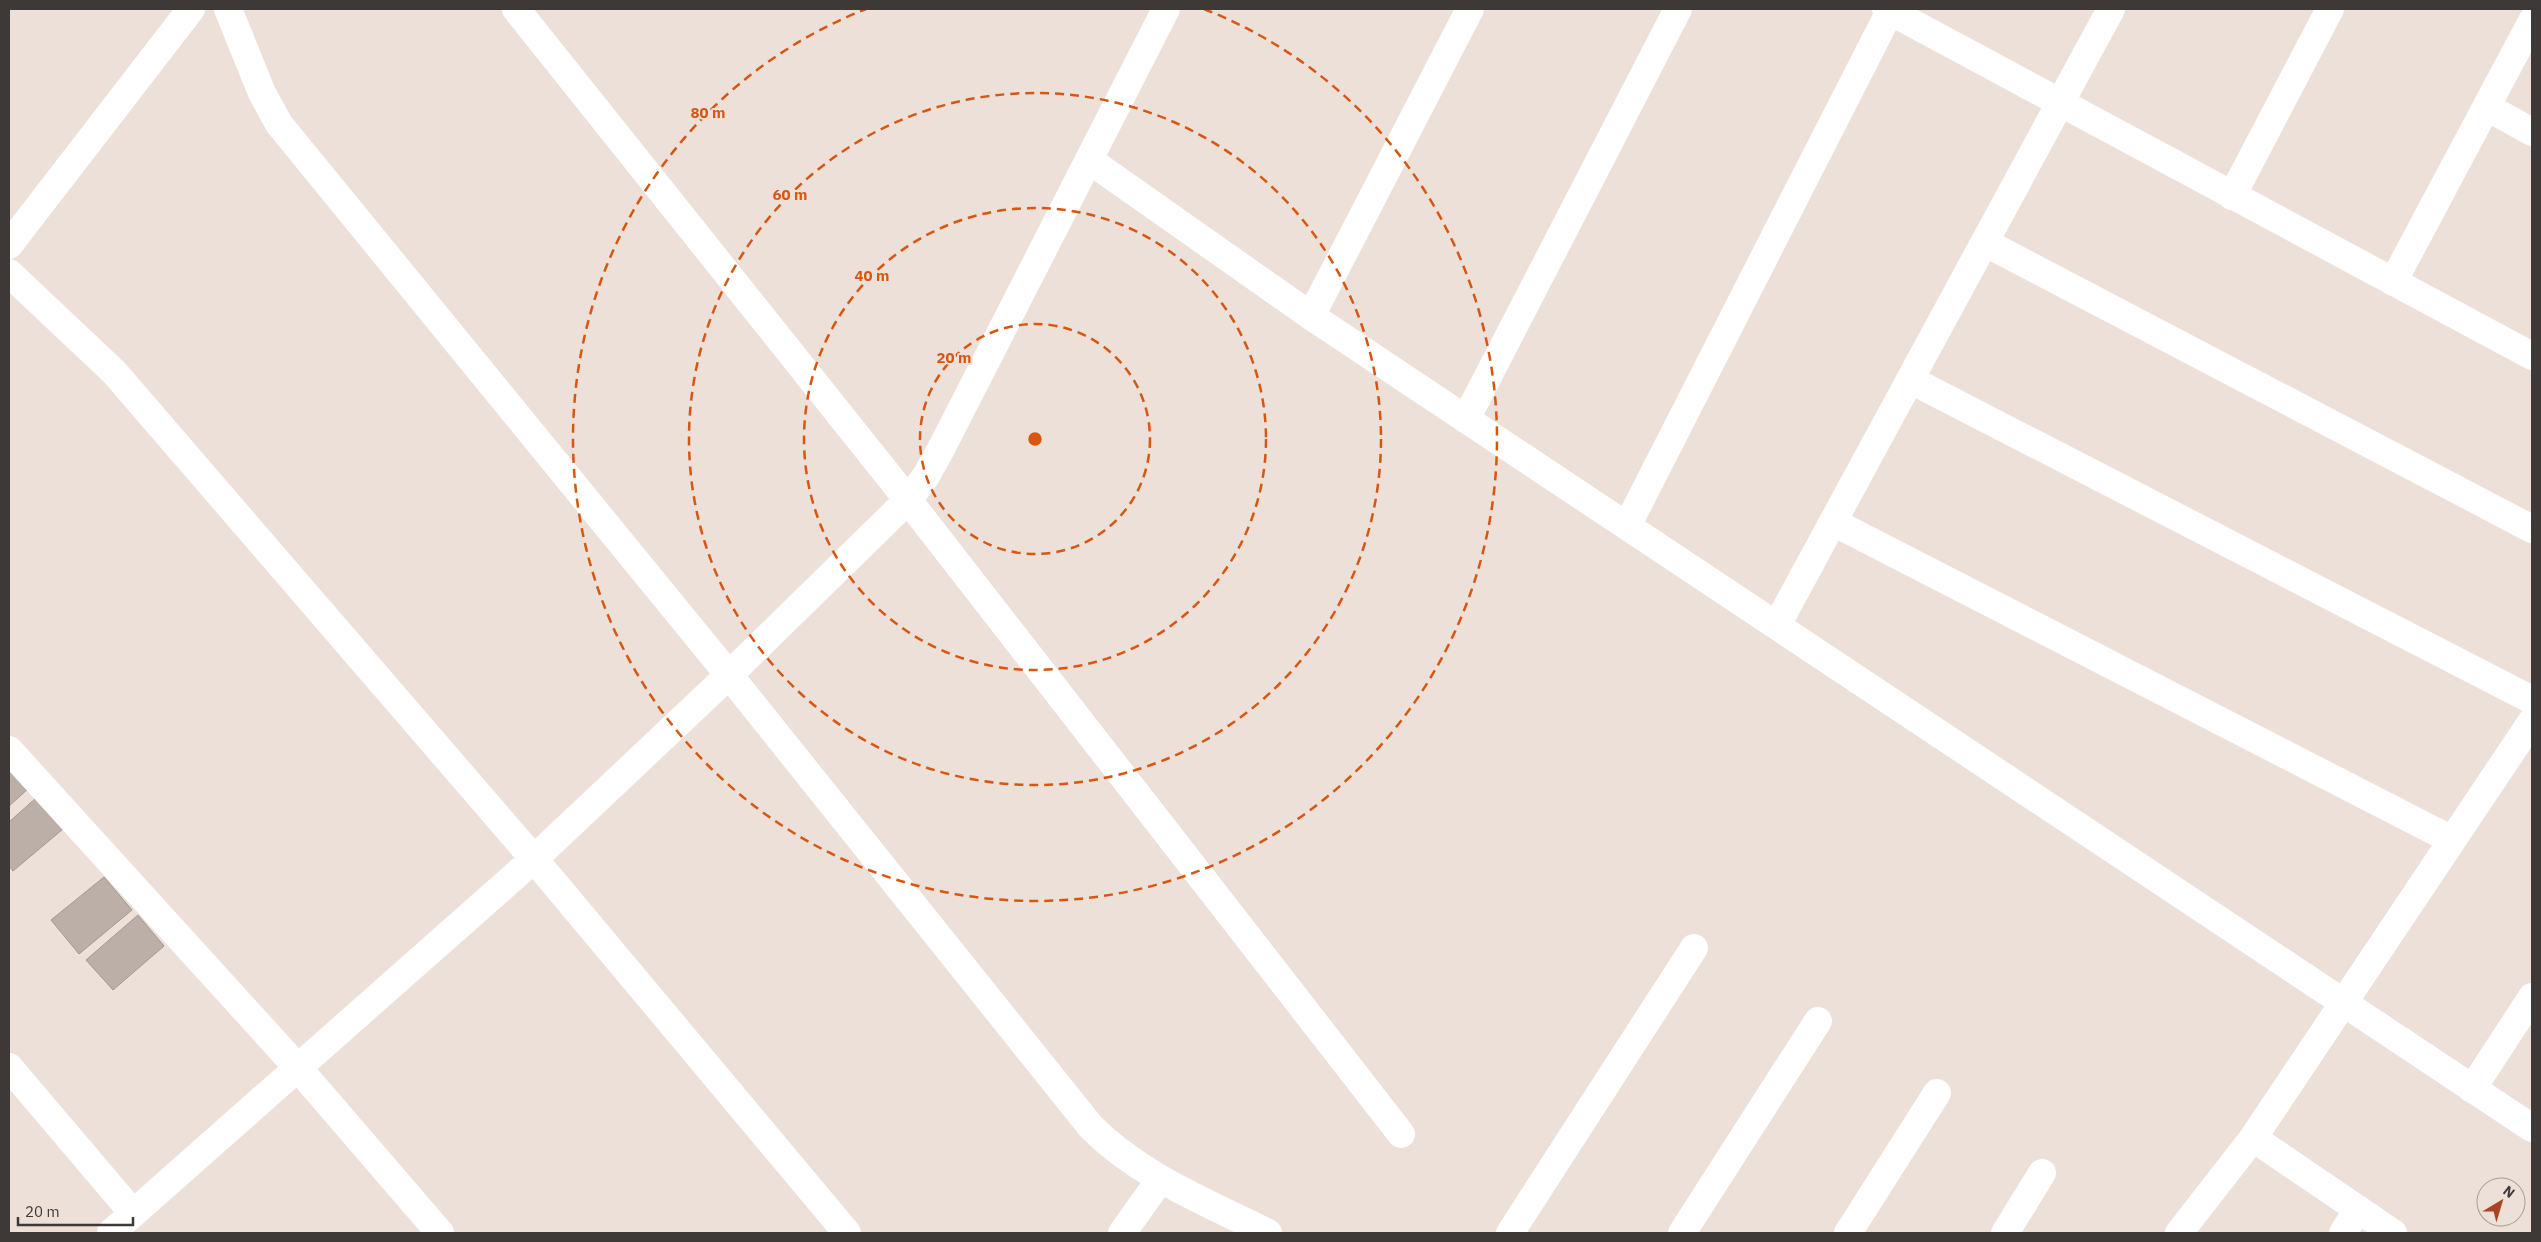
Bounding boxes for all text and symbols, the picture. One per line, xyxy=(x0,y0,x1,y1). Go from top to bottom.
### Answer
text: 80 m xyxy=(691,103,725,122)
text: 60 m xyxy=(773,185,807,204)
text: 40 m xyxy=(855,266,889,285)
text: 20 m xyxy=(937,348,971,367)
centre of rings xyxy=(1026,430,1044,448)
north arrow xyxy=(2476,1177,2526,1227)
text: N xyxy=(2499,1182,2519,1202)
scale bar xyxy=(18,1194,132,1226)
text: 20 m xyxy=(25,1202,60,1221)

